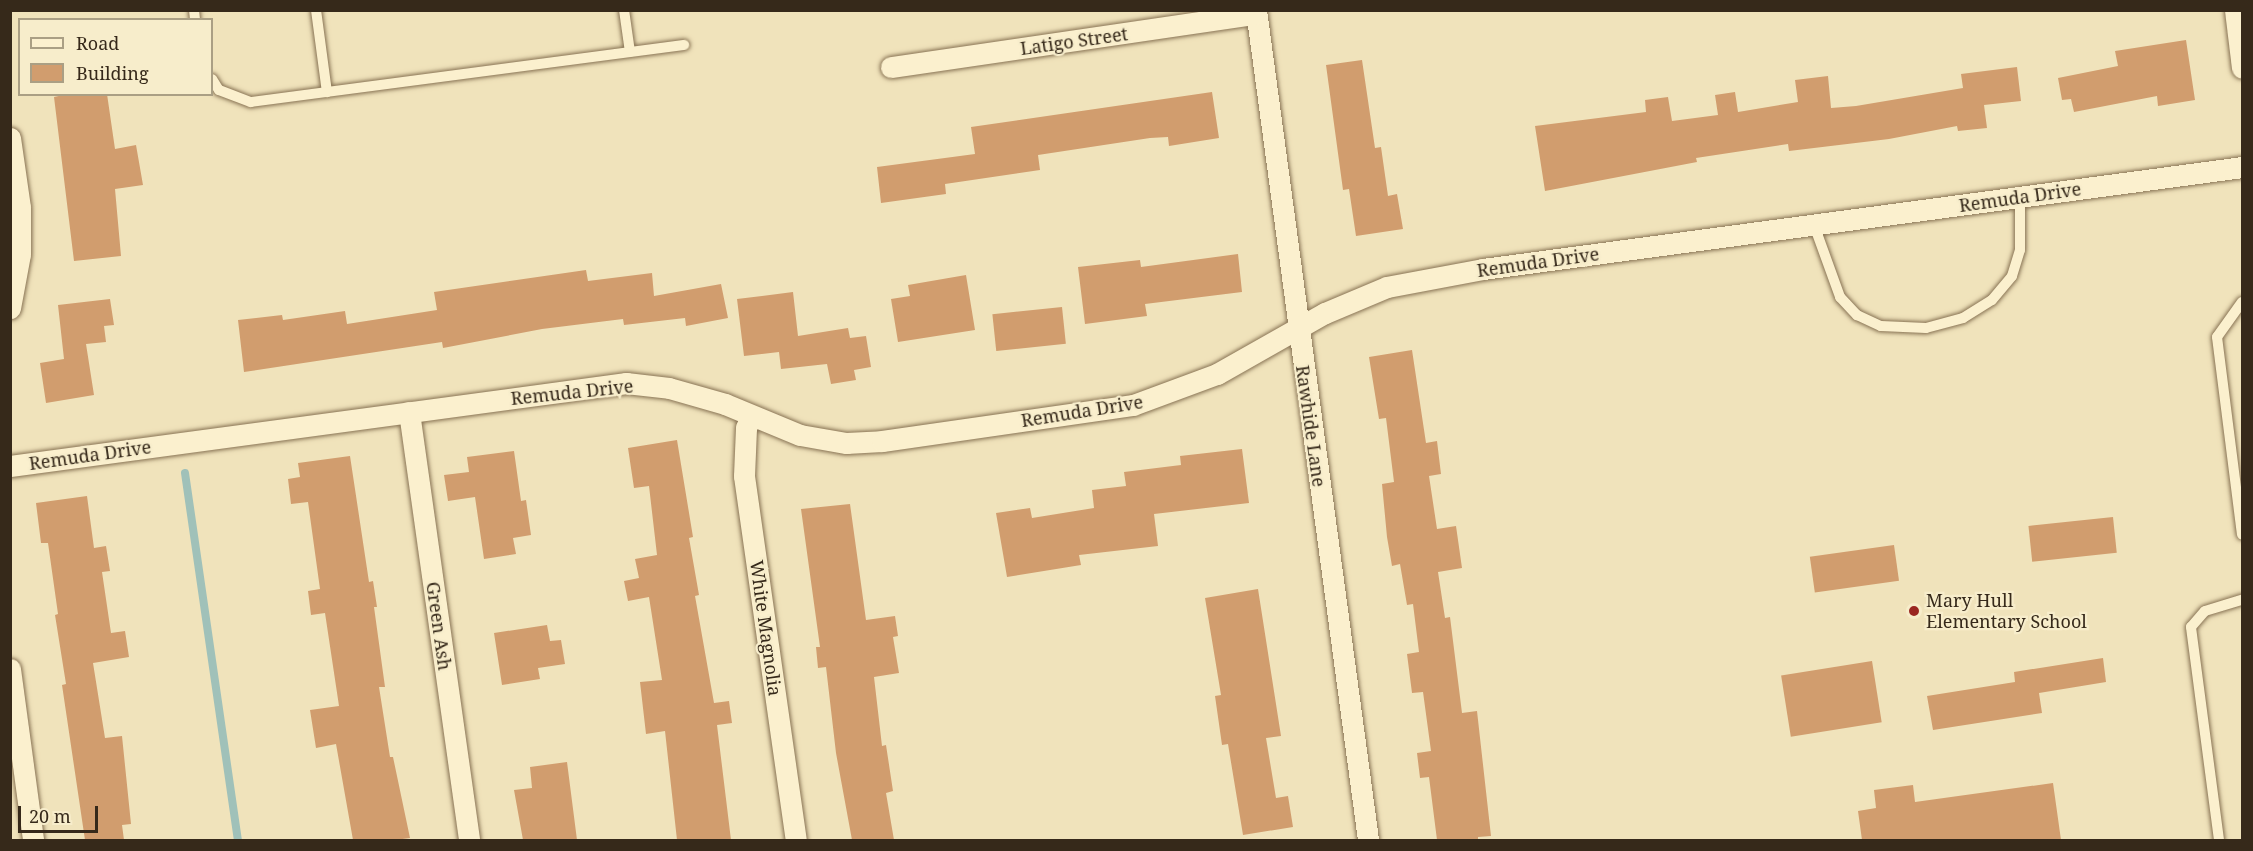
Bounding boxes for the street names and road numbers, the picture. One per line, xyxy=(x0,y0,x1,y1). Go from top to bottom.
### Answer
street label: Latigo Street xyxy=(1019,23,1129,59)
street label: Remuda Drive xyxy=(1958,178,2082,216)
street label: Remuda Drive xyxy=(1476,243,1600,281)
street label: Rawhide Lane xyxy=(1292,364,1330,488)
street label: Remuda Drive xyxy=(510,375,634,409)
street label: Remuda Drive xyxy=(1020,391,1144,431)
street label: Remuda Drive xyxy=(28,436,152,474)
street label: White Magnolia xyxy=(746,559,786,697)
street label: Green Ash xyxy=(422,580,456,672)

